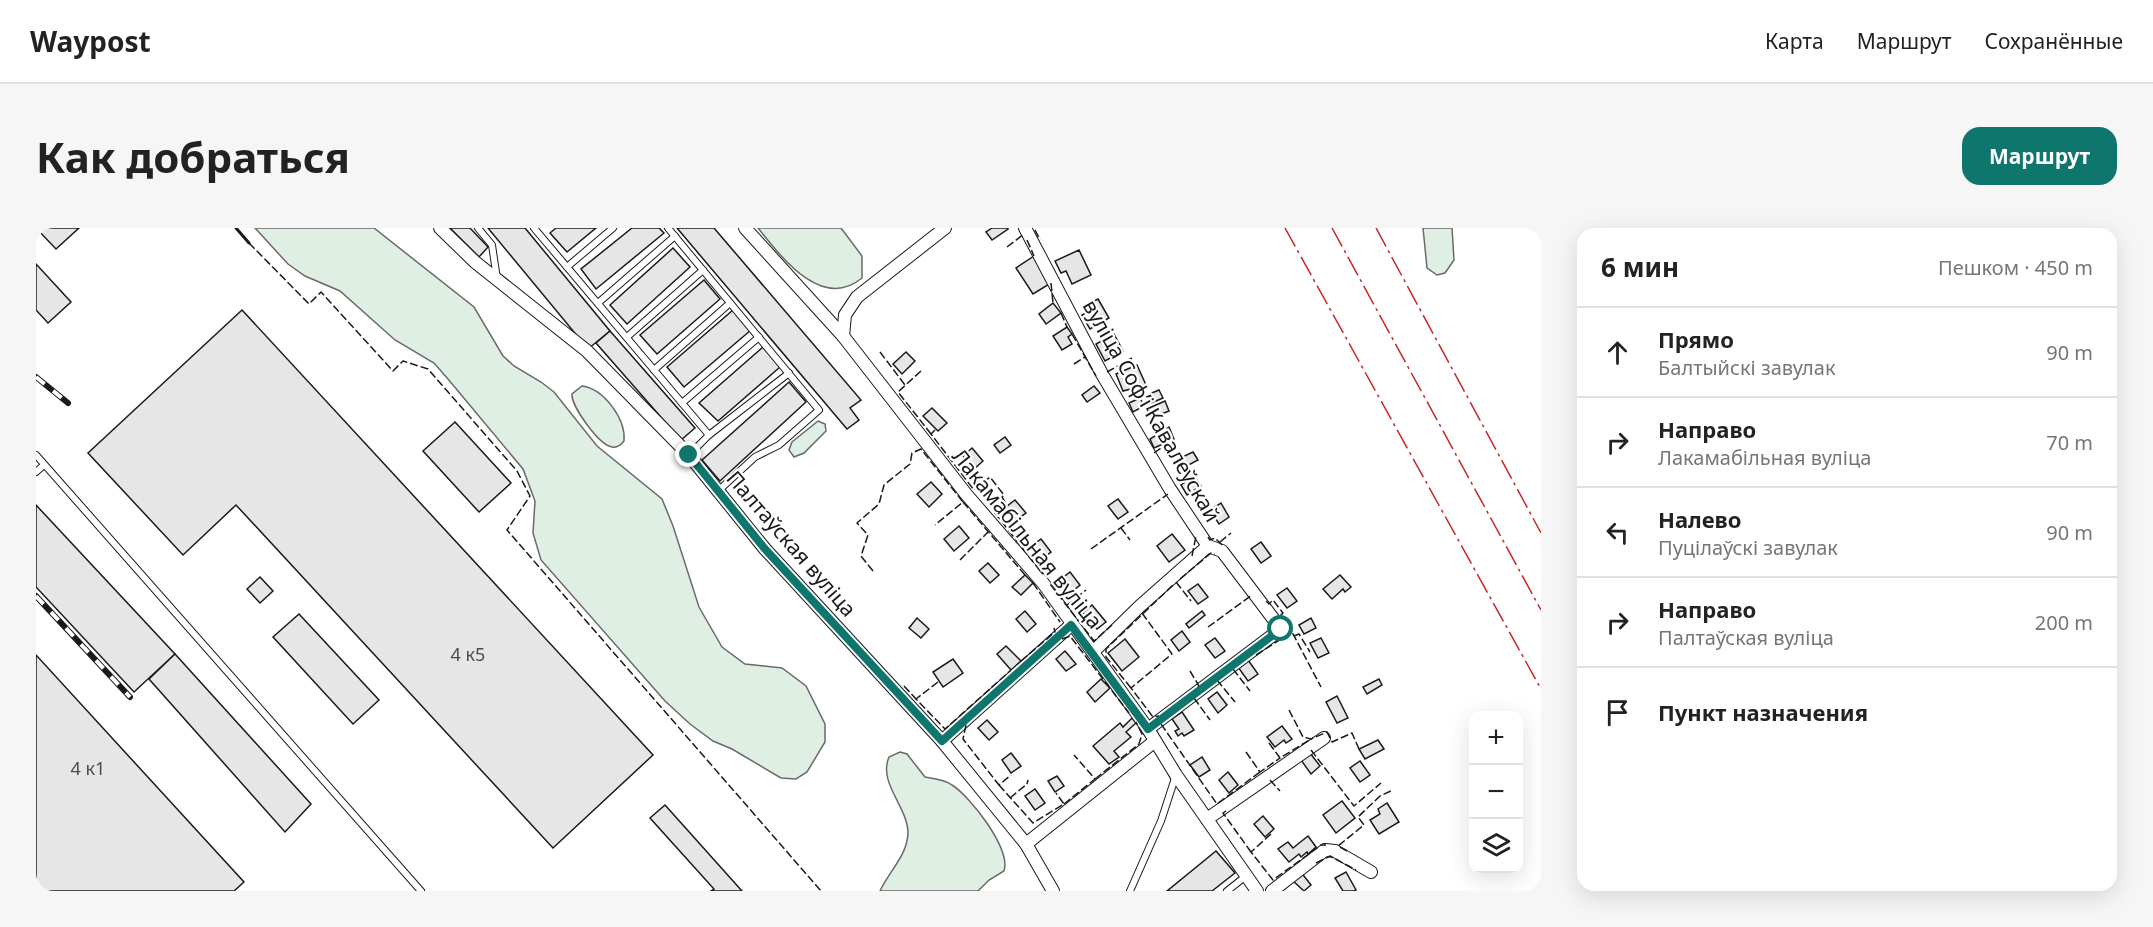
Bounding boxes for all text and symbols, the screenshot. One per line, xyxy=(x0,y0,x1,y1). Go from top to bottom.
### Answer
text: Waypost xyxy=(30,22,151,60)
text: Карта xyxy=(1765,27,1824,55)
text: Маршрут xyxy=(1857,27,1952,55)
text: Сохранённые xyxy=(1985,27,2123,55)
button: Маршрут xyxy=(1962,127,2117,185)
text: Как добраться xyxy=(36,128,350,185)
text: 6 мин xyxy=(1601,249,1679,285)
text: Пешком · 450 m xyxy=(1938,254,2093,281)
street label: вуліца Софʼі Кавалеўскай xyxy=(1077,294,1227,527)
text: Прямо xyxy=(1658,324,1734,354)
icon: ahead xyxy=(1601,336,1634,369)
text: 90 m xyxy=(2046,339,2093,366)
text: Балтыйскі завулак xyxy=(1658,354,1836,381)
text: Направо xyxy=(1658,414,1756,444)
icon: right xyxy=(1601,426,1634,459)
text: 70 m xyxy=(2046,429,2093,456)
route end xyxy=(675,441,701,467)
street label: Лакамабільная вуліца xyxy=(946,443,1109,634)
text: Лакамабільная вуліца xyxy=(1658,444,1871,471)
street label: Палтаўская вуліца xyxy=(721,465,863,622)
text: Налево xyxy=(1658,504,1741,534)
icon: left xyxy=(1601,516,1634,549)
text: 90 m xyxy=(2046,519,2093,546)
text: Пуцілаўскі завулак xyxy=(1658,534,1838,561)
text: Направо xyxy=(1658,594,1756,624)
icon: right xyxy=(1601,606,1634,639)
text: 200 m xyxy=(2035,609,2093,636)
route start xyxy=(1267,615,1293,641)
text: Палтаўская вуліца xyxy=(1658,624,1834,651)
house number: 4 к5 xyxy=(451,642,485,666)
icon: arrive xyxy=(1601,696,1634,729)
text: Пункт назначения xyxy=(1658,697,1868,727)
map controls xyxy=(1469,711,1523,873)
button: + xyxy=(1469,711,1523,765)
house number: 4 к1 xyxy=(71,756,105,780)
button: − xyxy=(1469,765,1523,819)
button: layers xyxy=(1469,819,1523,873)

